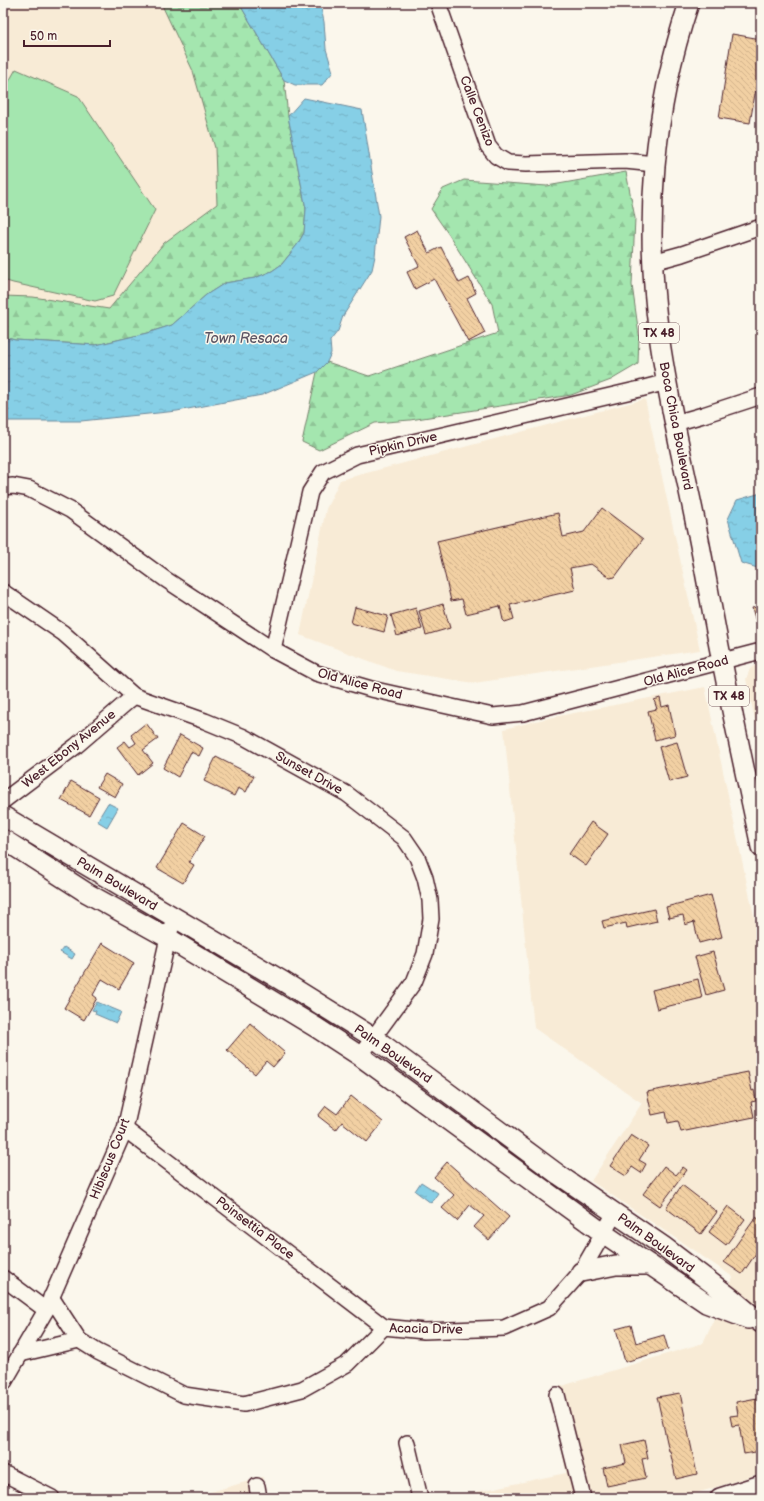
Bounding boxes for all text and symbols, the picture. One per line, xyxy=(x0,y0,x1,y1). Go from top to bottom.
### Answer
scale bar xyxy=(24,22,110,48)
text: 50 m xyxy=(30,29,57,44)
street label: Calle Cenizo xyxy=(456,73,498,149)
road number: TX 48 xyxy=(639,323,679,343)
water label: Town Resaca xyxy=(204,330,288,347)
street label: Boca Chica Boulevard xyxy=(656,360,696,492)
street label: Pipkin Drive xyxy=(367,428,439,460)
street label: Old Alice Road xyxy=(642,652,730,690)
street label: Old Alice Road xyxy=(316,665,404,703)
road number: TX 48 xyxy=(709,686,749,706)
street label: West Ebony Avenue xyxy=(19,706,119,792)
street label: Sunset Drive xyxy=(272,748,346,798)
street label: Palm Boulevard xyxy=(74,854,160,914)
street label: Palm Boulevard xyxy=(351,1021,435,1087)
street label: Hibiscus Court xyxy=(86,1116,134,1202)
street label: Poinsettia Place xyxy=(212,1193,298,1263)
street label: Palm Boulevard xyxy=(614,1210,698,1276)
street label: Acacia Drive xyxy=(389,1320,463,1338)

